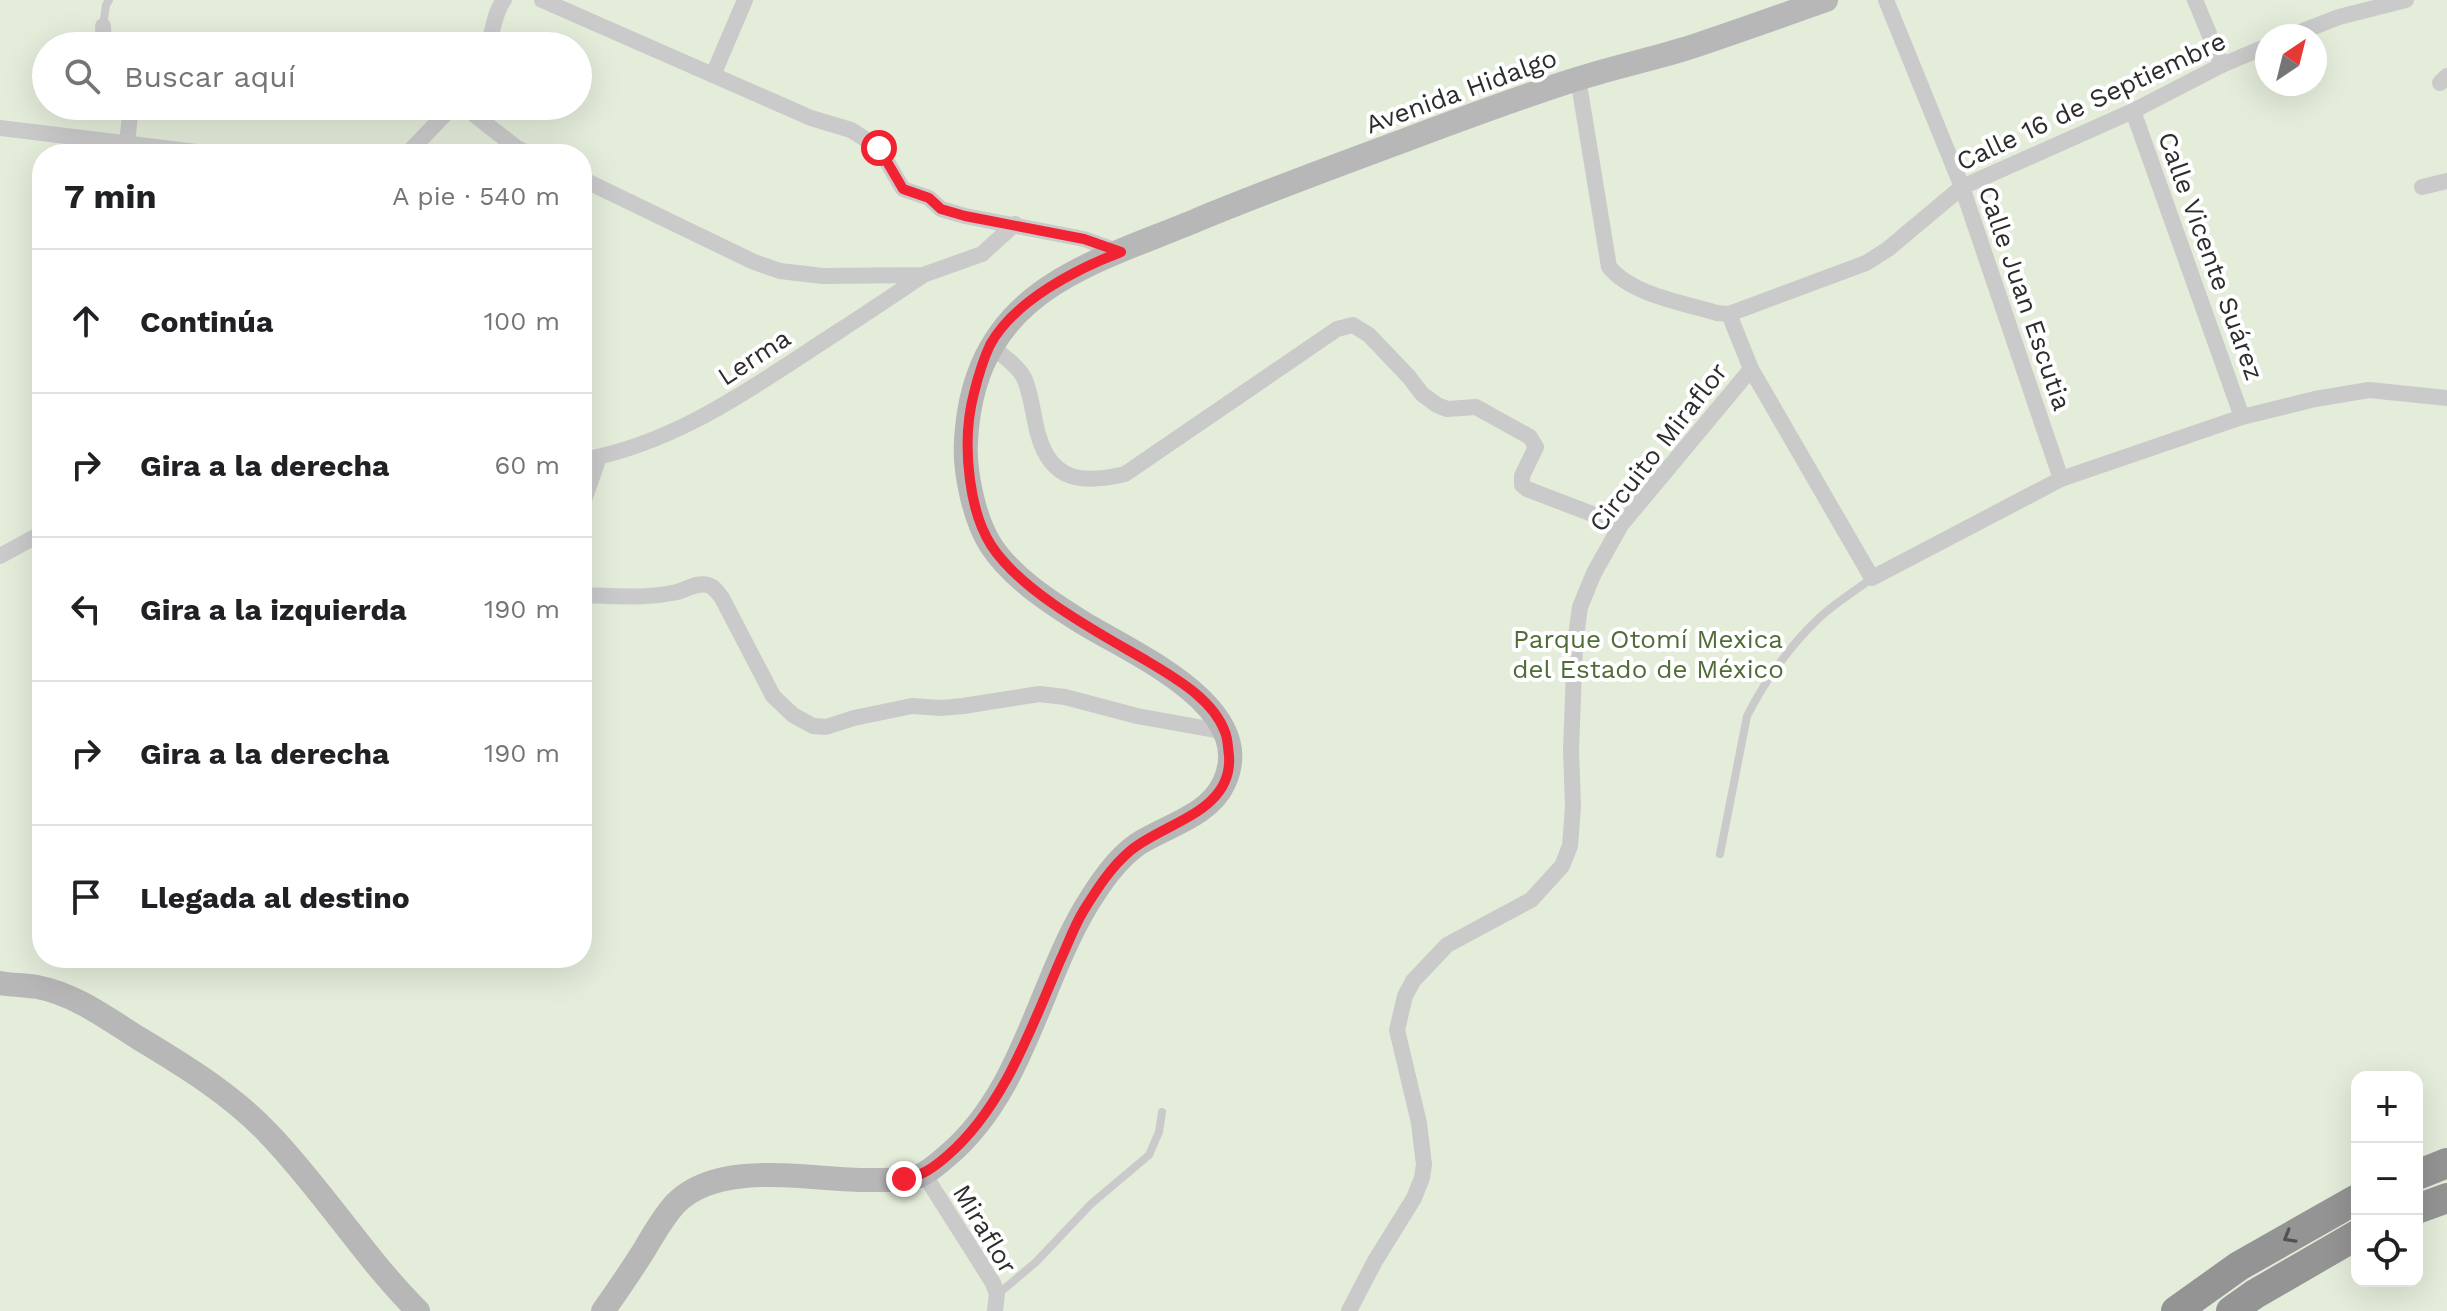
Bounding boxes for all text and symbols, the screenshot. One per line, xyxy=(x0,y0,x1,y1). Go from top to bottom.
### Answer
north arrow xyxy=(2255,24,2327,96)
street label: Calle 16 de Septiembre xyxy=(1952,25,2230,177)
search box xyxy=(32,32,592,120)
street label: Avenida Hidalgo xyxy=(1361,42,1561,140)
icon: search xyxy=(60,54,104,98)
text: Buscar aquí xyxy=(124,59,296,94)
street label: Calle Vicente Suárez xyxy=(2152,128,2270,384)
route start xyxy=(861,130,897,166)
text: 7 min xyxy=(64,176,157,216)
text: A pie · 540 m xyxy=(392,181,560,211)
street label: Calle Juan Escutia xyxy=(1973,182,2078,414)
icon: ahead xyxy=(64,299,108,343)
text: Continúa xyxy=(140,304,273,339)
text: 100 m xyxy=(484,306,560,336)
street label: Lerma xyxy=(712,322,796,391)
street label: Circuito Miraflor xyxy=(1583,357,1733,537)
icon: right xyxy=(64,443,108,487)
text: Gira a la derecha xyxy=(140,448,389,483)
text: 60 m xyxy=(494,450,560,480)
icon: left xyxy=(64,587,108,631)
text: Gira a la izquierda xyxy=(140,592,407,627)
text: 190 m xyxy=(484,594,560,624)
park label: Parque Otomí Mexica del Estado de México xyxy=(1512,624,1784,684)
icon: right xyxy=(64,731,108,775)
text: Gira a la derecha xyxy=(140,736,389,771)
text: 190 m xyxy=(484,738,560,768)
icon: arrive xyxy=(64,875,108,919)
text: Llegada al destino xyxy=(140,880,410,915)
map controls xyxy=(2351,1071,2423,1287)
button: + xyxy=(2351,1071,2423,1143)
button: − xyxy=(2351,1143,2423,1215)
route end xyxy=(886,1161,922,1197)
street label: Miraflor xyxy=(947,1179,1023,1279)
button: locate xyxy=(2351,1215,2423,1287)
one-way arrow xyxy=(2283,1227,2298,1243)

